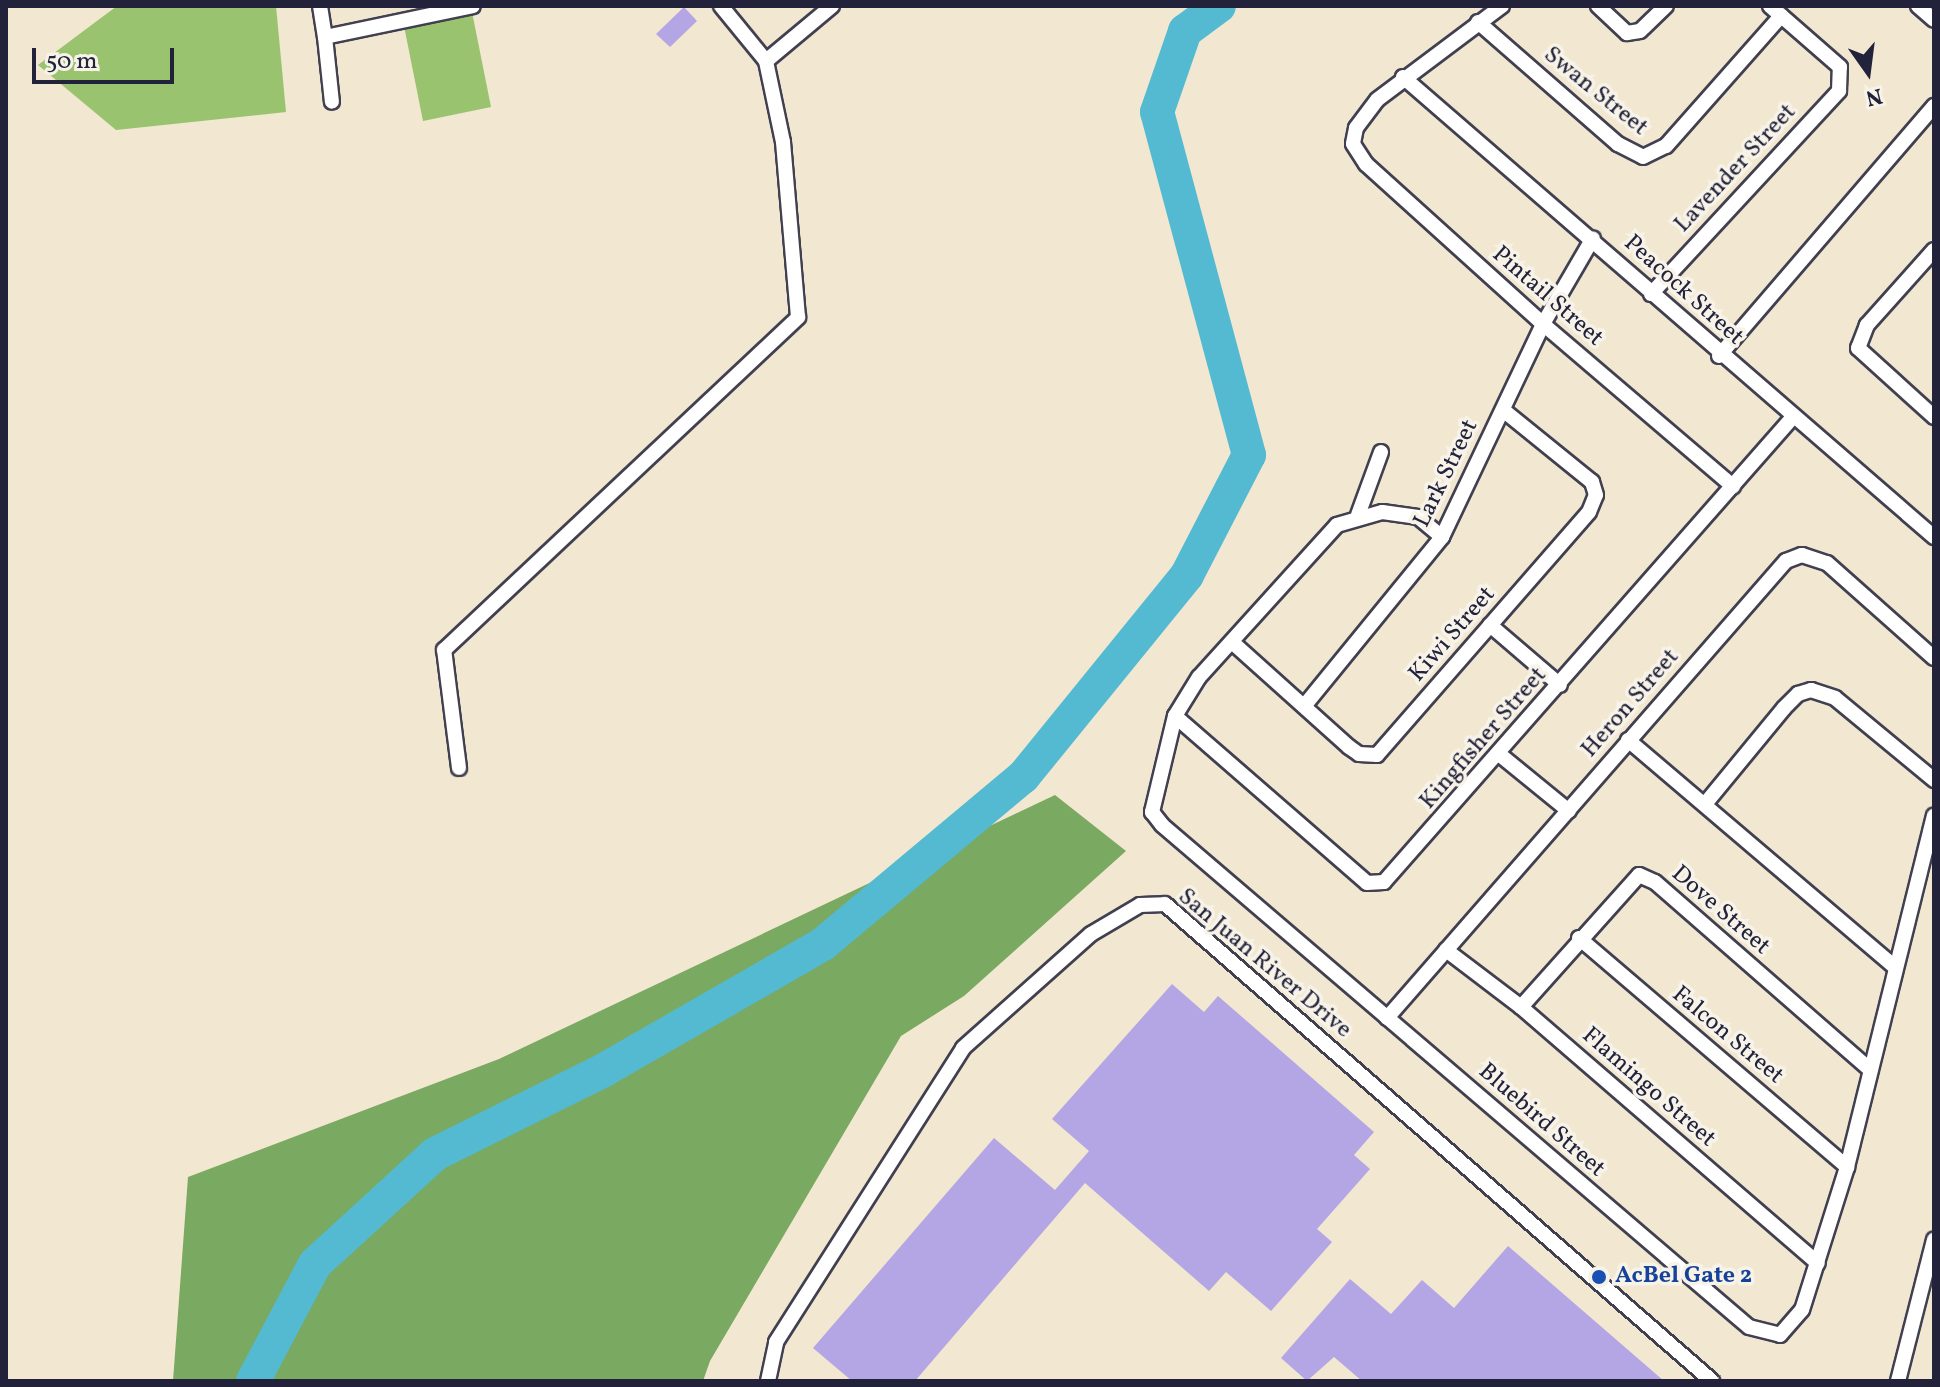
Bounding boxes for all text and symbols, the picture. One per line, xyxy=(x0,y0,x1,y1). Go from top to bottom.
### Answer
scale bar xyxy=(36,32,178,82)
north arrow xyxy=(1828,32,1908,112)
street label: Swan Street xyxy=(1537,41,1653,143)
text: 50 m xyxy=(46,45,98,79)
text: N xyxy=(1862,79,1885,113)
street label: Lavender Street xyxy=(1669,99,1803,239)
street label: Peacock Street xyxy=(1617,230,1749,352)
street label: Pintail Street xyxy=(1485,241,1609,353)
street label: Lark Street xyxy=(1409,415,1485,533)
street label: Kiwi Street xyxy=(1404,581,1502,689)
street label: Heron Street xyxy=(1576,644,1686,764)
street label: Kingfisher Street xyxy=(1414,662,1554,816)
street label: Dove Street xyxy=(1665,860,1775,962)
street label: San Juan River Drive xyxy=(1171,883,1357,1045)
street label: Falcon Street xyxy=(1665,981,1789,1091)
street label: Flamingo Street xyxy=(1575,1022,1721,1154)
street label: Bluebird Street xyxy=(1472,1058,1610,1184)
place label: AcBel Gate 2 xyxy=(1615,1263,1752,1291)
marker: AcBel Gate 2 xyxy=(1590,1268,1608,1286)

